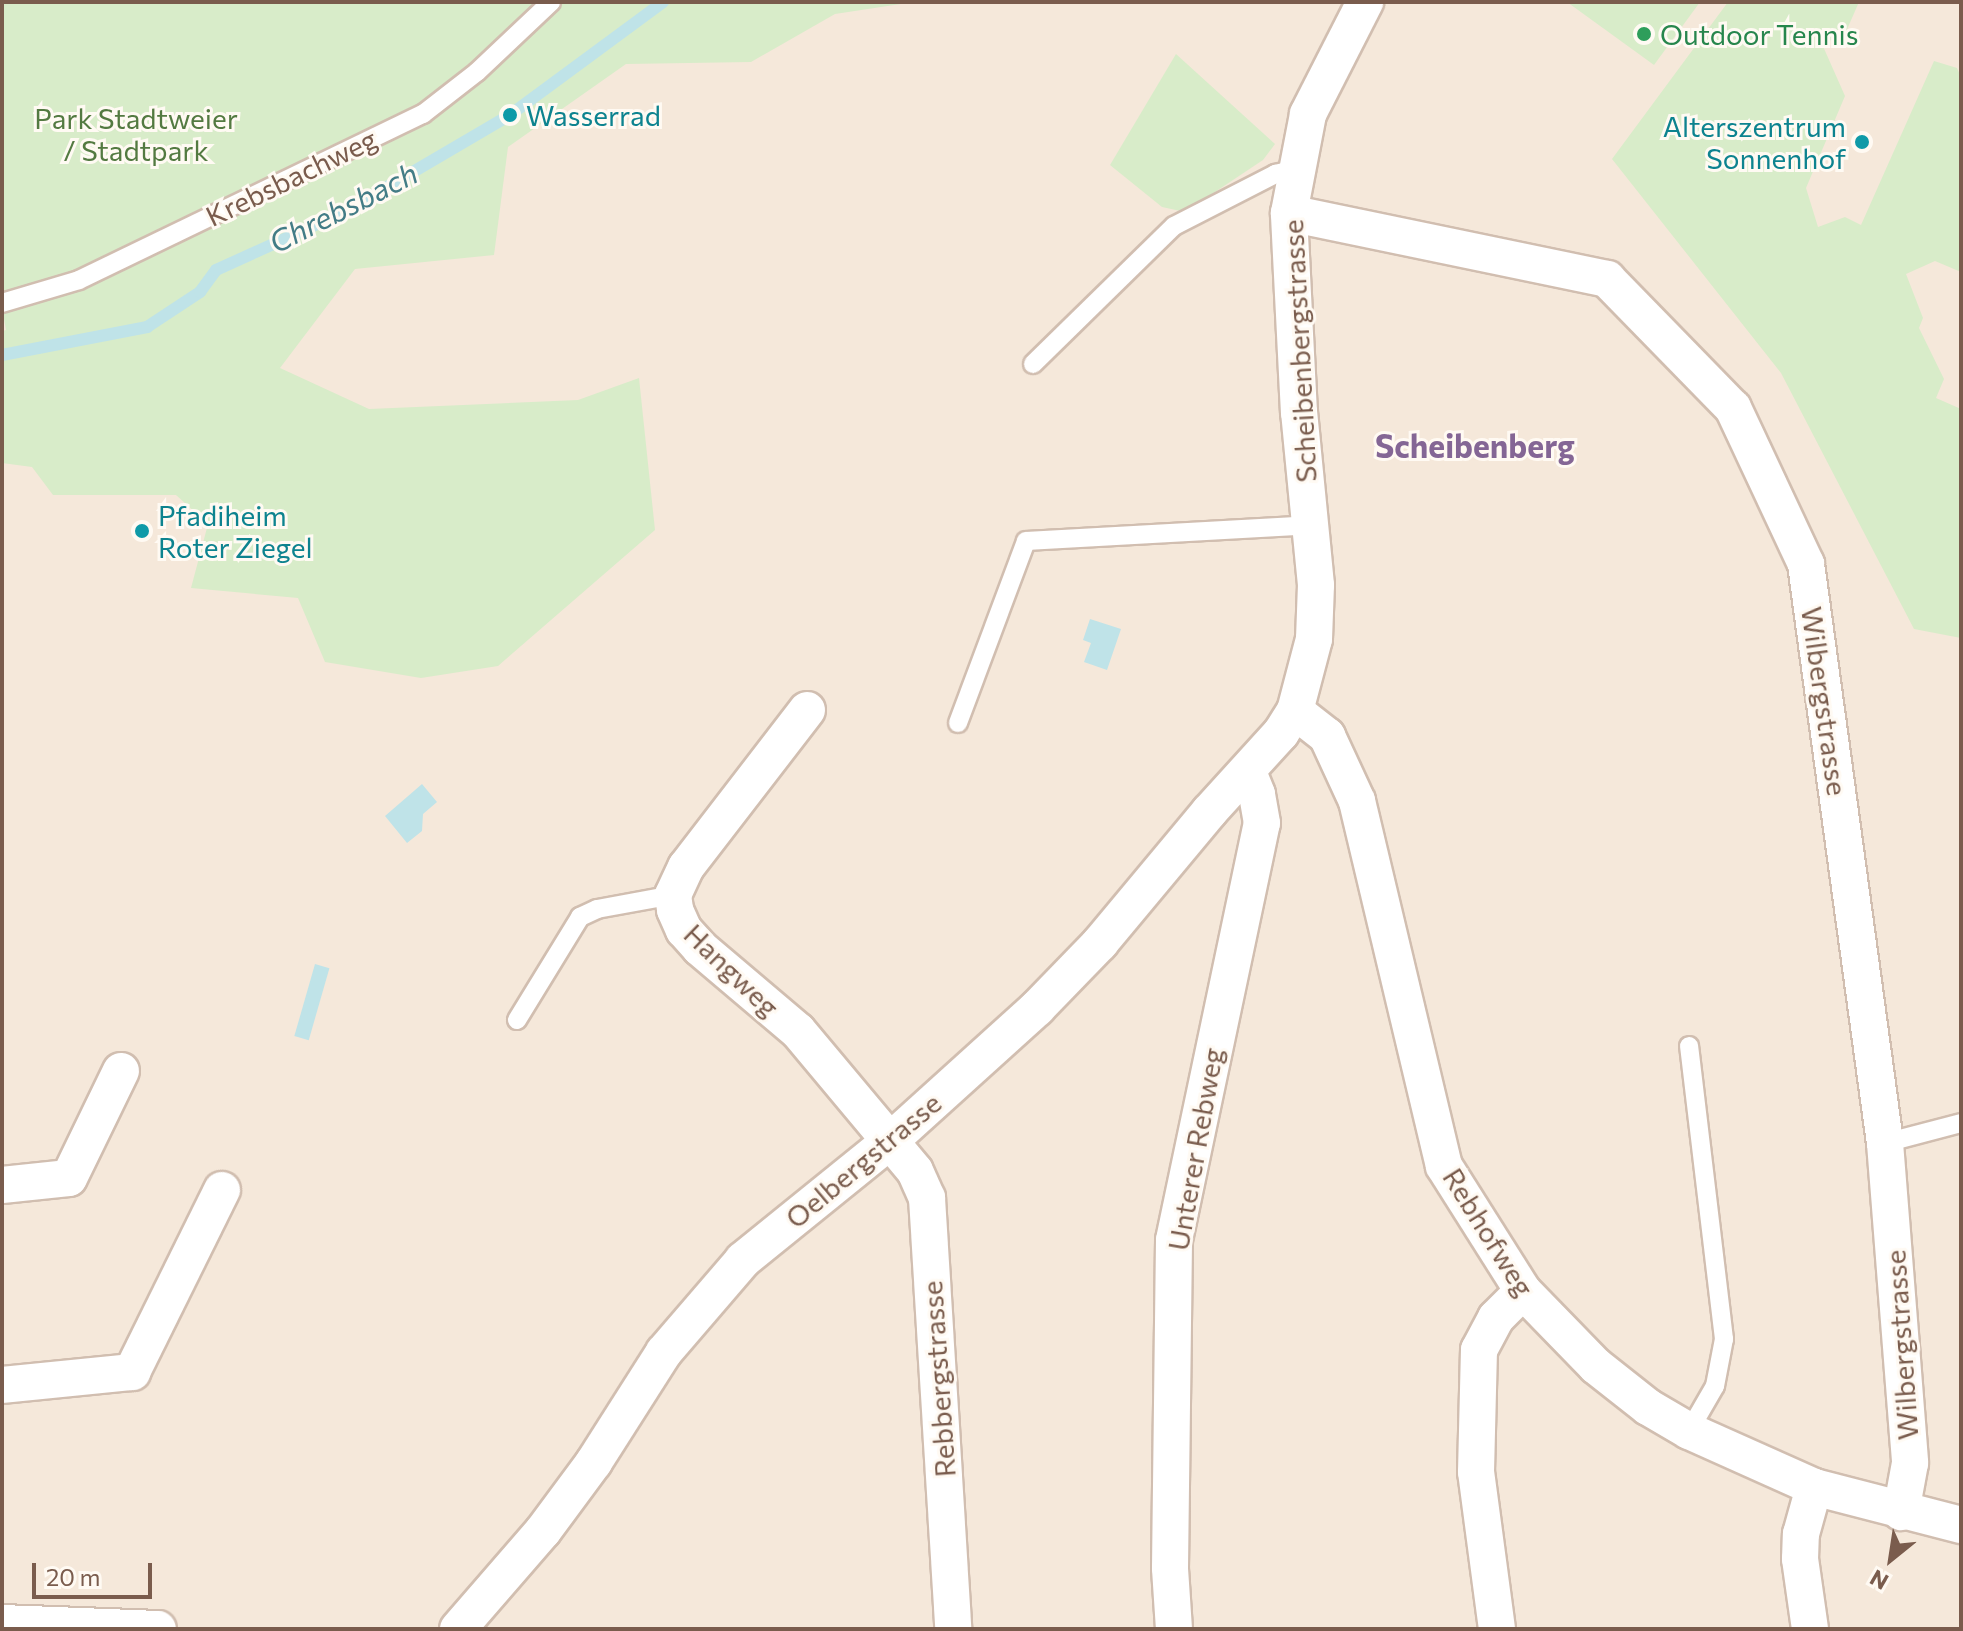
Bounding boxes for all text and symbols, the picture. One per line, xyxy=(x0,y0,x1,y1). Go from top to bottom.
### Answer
place label: Outdoor Tennis xyxy=(1660,17,1859,51)
marker: Outdoor Tennis xyxy=(1635,25,1653,43)
place label: Wasserrad xyxy=(526,98,661,132)
park label: Park Stadtweier / Stadtpark xyxy=(34,101,238,167)
marker: Wasserrad xyxy=(501,106,519,124)
place label: Alterszentrum Sonnenhof xyxy=(1663,109,1846,175)
street label: Krebsbachweg xyxy=(200,121,382,233)
marker: Alterszentrum Sonnenhof xyxy=(1853,133,1871,151)
water label: Chrebsbach xyxy=(263,154,423,260)
street label: Scheibenbergstrasse xyxy=(1275,219,1323,483)
district label: Scheibenberg xyxy=(1375,426,1575,464)
place label: Pfadiheim Roter Ziegel xyxy=(158,498,313,564)
marker: Pfadiheim Roter Ziegel xyxy=(133,522,151,540)
street label: Wilbergstrasse xyxy=(1795,604,1855,798)
street label: Hangweg xyxy=(678,917,786,1023)
street label: Unterer Rebweg xyxy=(1161,1045,1229,1253)
street label: Oelbergstrasse xyxy=(779,1085,947,1235)
street label: Rebhofweg xyxy=(1436,1162,1542,1302)
street label: Wilbergstrasse xyxy=(1878,1249,1924,1441)
street label: Rebbergstrasse xyxy=(914,1280,962,1478)
north arrow xyxy=(1851,1519,1931,1599)
scale bar xyxy=(36,1547,156,1597)
text: 20 m xyxy=(46,1562,100,1591)
text: N xyxy=(1865,1564,1893,1596)

